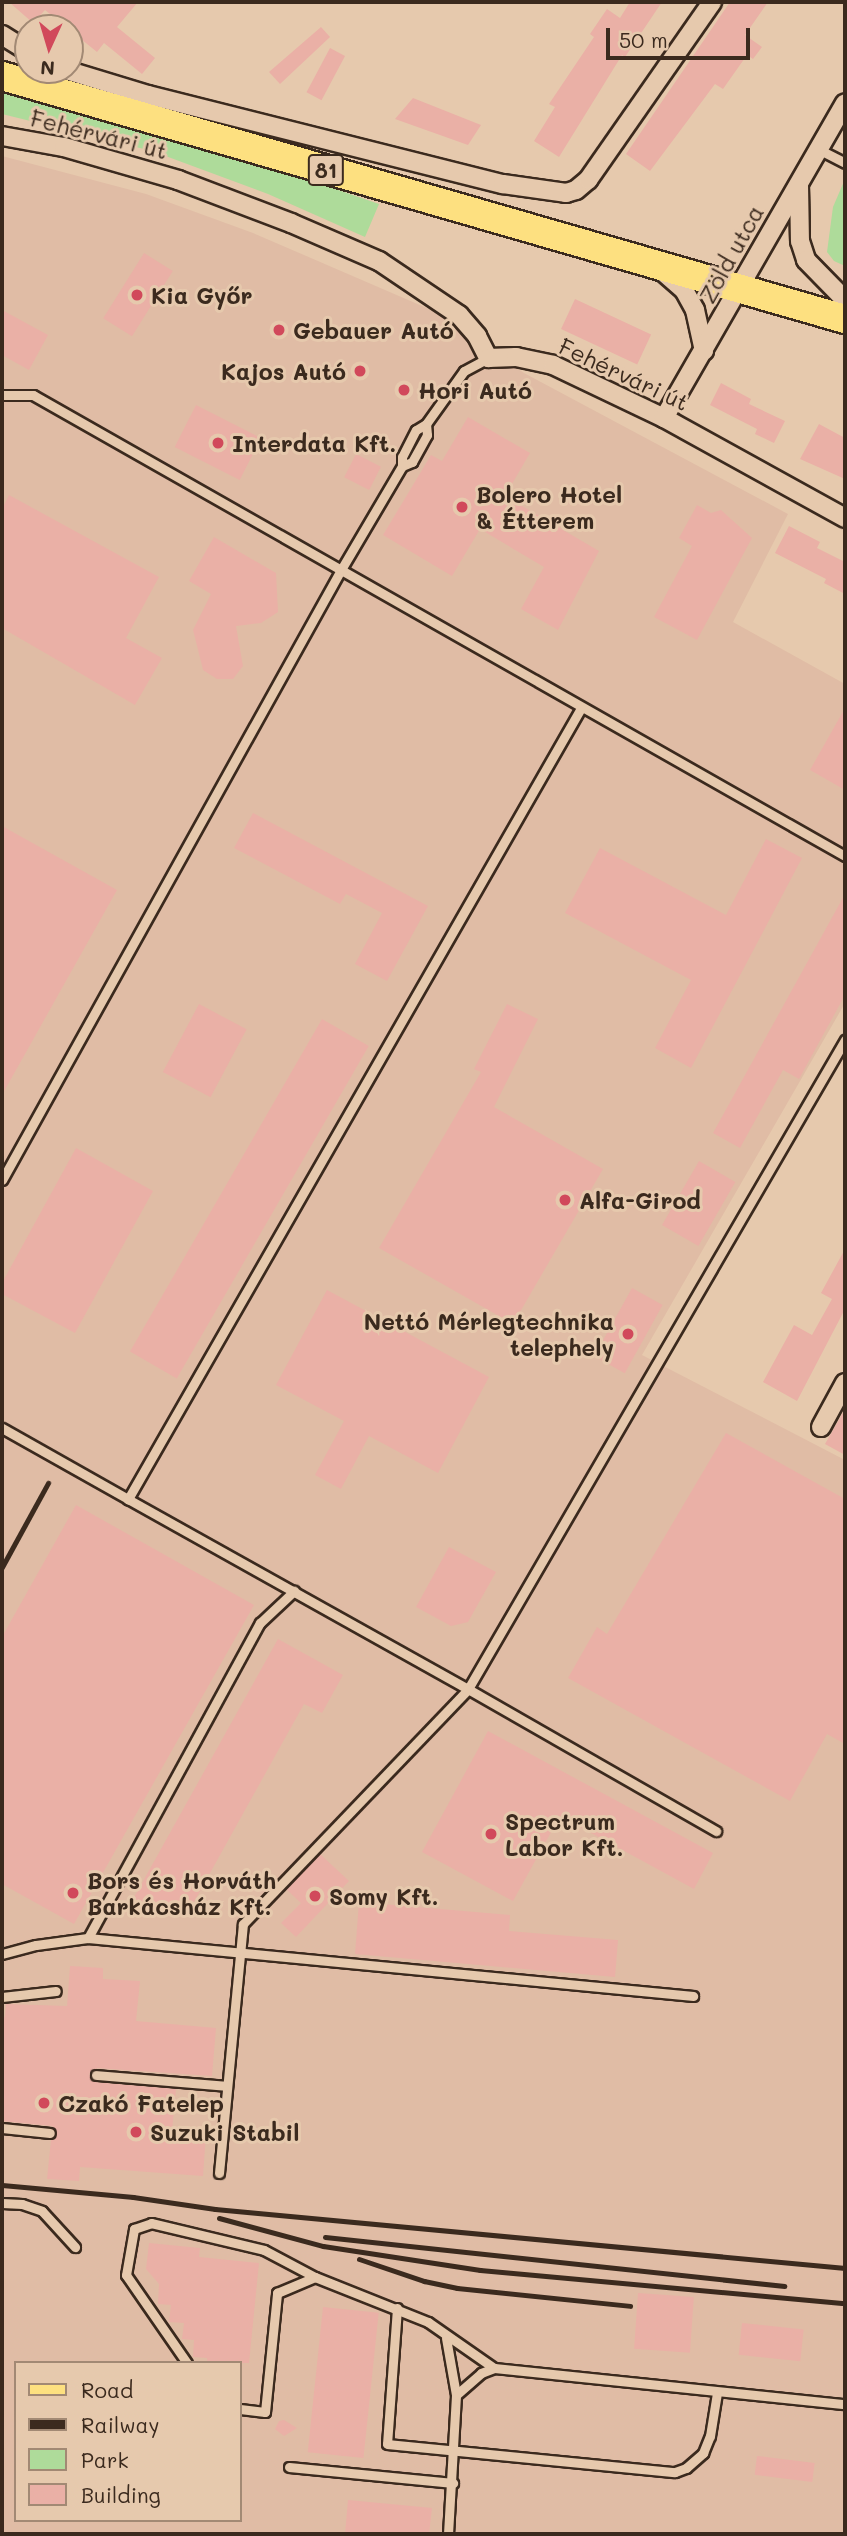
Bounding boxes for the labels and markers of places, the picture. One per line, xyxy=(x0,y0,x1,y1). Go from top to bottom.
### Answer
place label: Kia Győr xyxy=(151,281,252,309)
marker: Kia Győr xyxy=(129,287,145,303)
place label: Gebauer Autó xyxy=(293,316,454,344)
marker: Gebauer Autó xyxy=(271,322,287,338)
place label: Kajos Autó xyxy=(221,357,346,385)
marker: Kajos Autó xyxy=(352,363,368,379)
place label: Hori Autó xyxy=(418,376,532,404)
marker: Hori Autó xyxy=(396,382,412,398)
place label: Interdata Kft. xyxy=(232,429,396,457)
marker: Interdata Kft. xyxy=(210,435,226,451)
place label: Bolero Hotel & Étterem xyxy=(476,480,622,534)
marker: Bolero Hotel & Étterem xyxy=(454,499,470,515)
place label: Alfa-Girod xyxy=(579,1186,701,1214)
marker: Alfa-Girod xyxy=(557,1192,573,1208)
place label: Nettó Mérlegtechnika telephely xyxy=(364,1307,614,1361)
marker: Nettó Mérlegtechnika telephely xyxy=(620,1326,636,1342)
place label: Spectrum Labor Kft. xyxy=(505,1807,624,1861)
marker: Spectrum Labor Kft. xyxy=(483,1826,499,1842)
place label: Bors és Horváth Barkácsház Kft. xyxy=(87,1866,276,1920)
place label: Somy Kft. xyxy=(329,1882,439,1910)
marker: Bors és Horváth Barkácsház Kft. xyxy=(65,1885,81,1901)
marker: Somy Kft. xyxy=(307,1888,323,1904)
place label: Czakó Fatelep xyxy=(58,2089,224,2117)
marker: Czakó Fatelep xyxy=(36,2095,52,2111)
place label: Suzuki Stabil xyxy=(150,2118,300,2146)
marker: Suzuki Stabil xyxy=(128,2124,144,2140)

